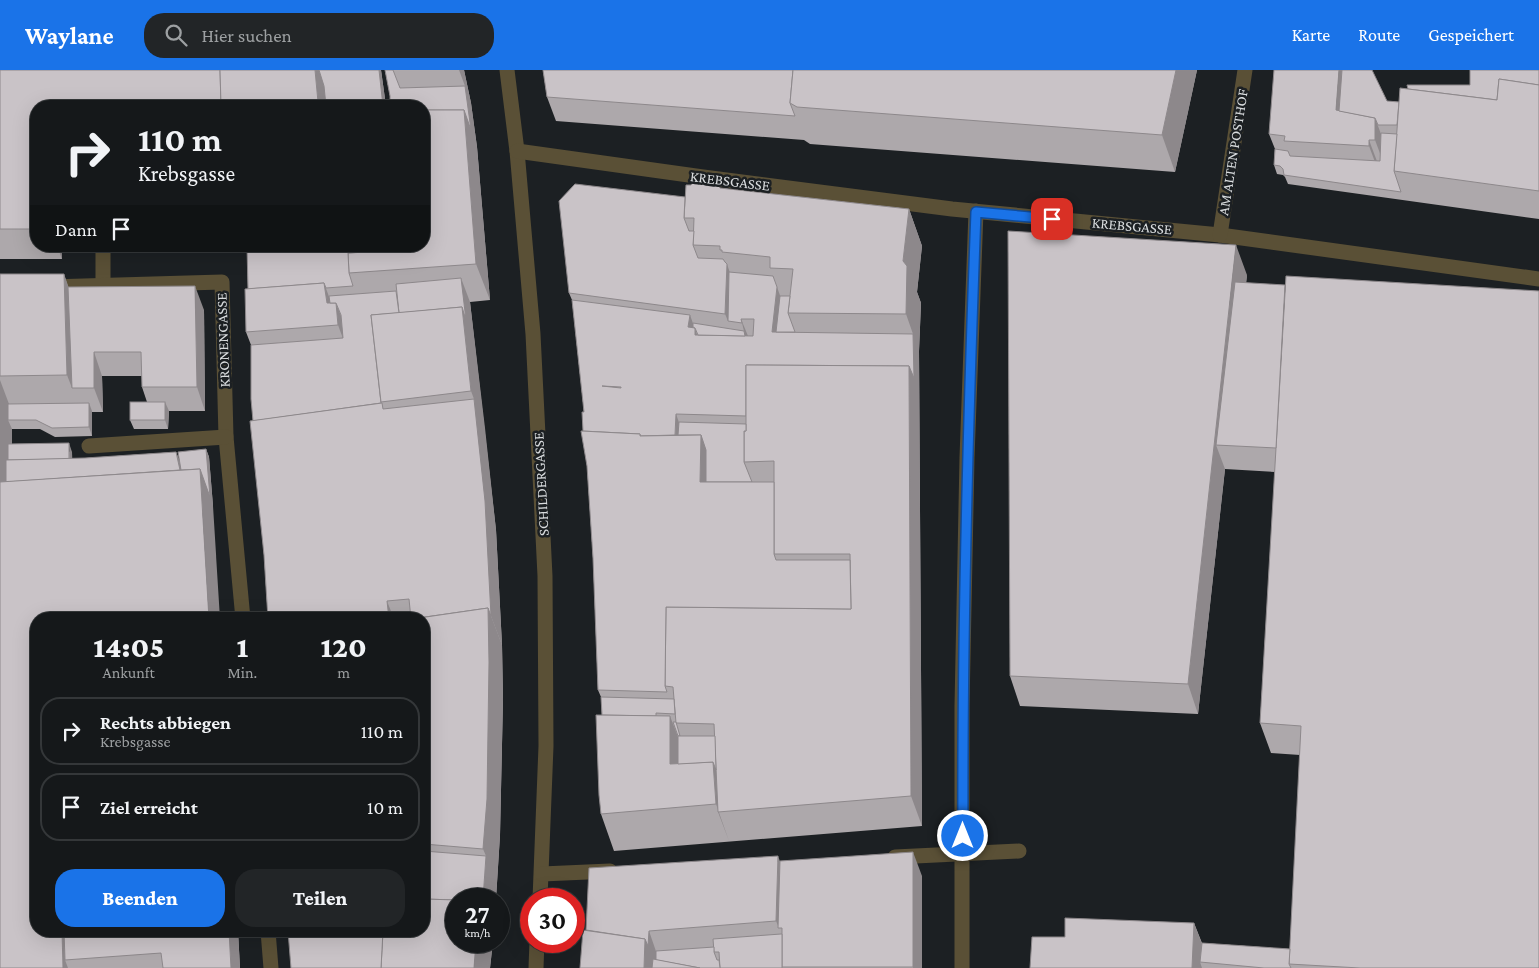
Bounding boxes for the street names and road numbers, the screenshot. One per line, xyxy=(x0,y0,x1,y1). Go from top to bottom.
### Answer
street label: AM ALTEN POSTHOF xyxy=(1215,87,1251,216)
street label: KREBSGASSE xyxy=(689,168,771,194)
street label: KREBSGASSE xyxy=(1091,215,1173,237)
street label: KRONENGASSE xyxy=(213,292,233,388)
street label: SCHILDERGASSE xyxy=(530,432,552,536)

